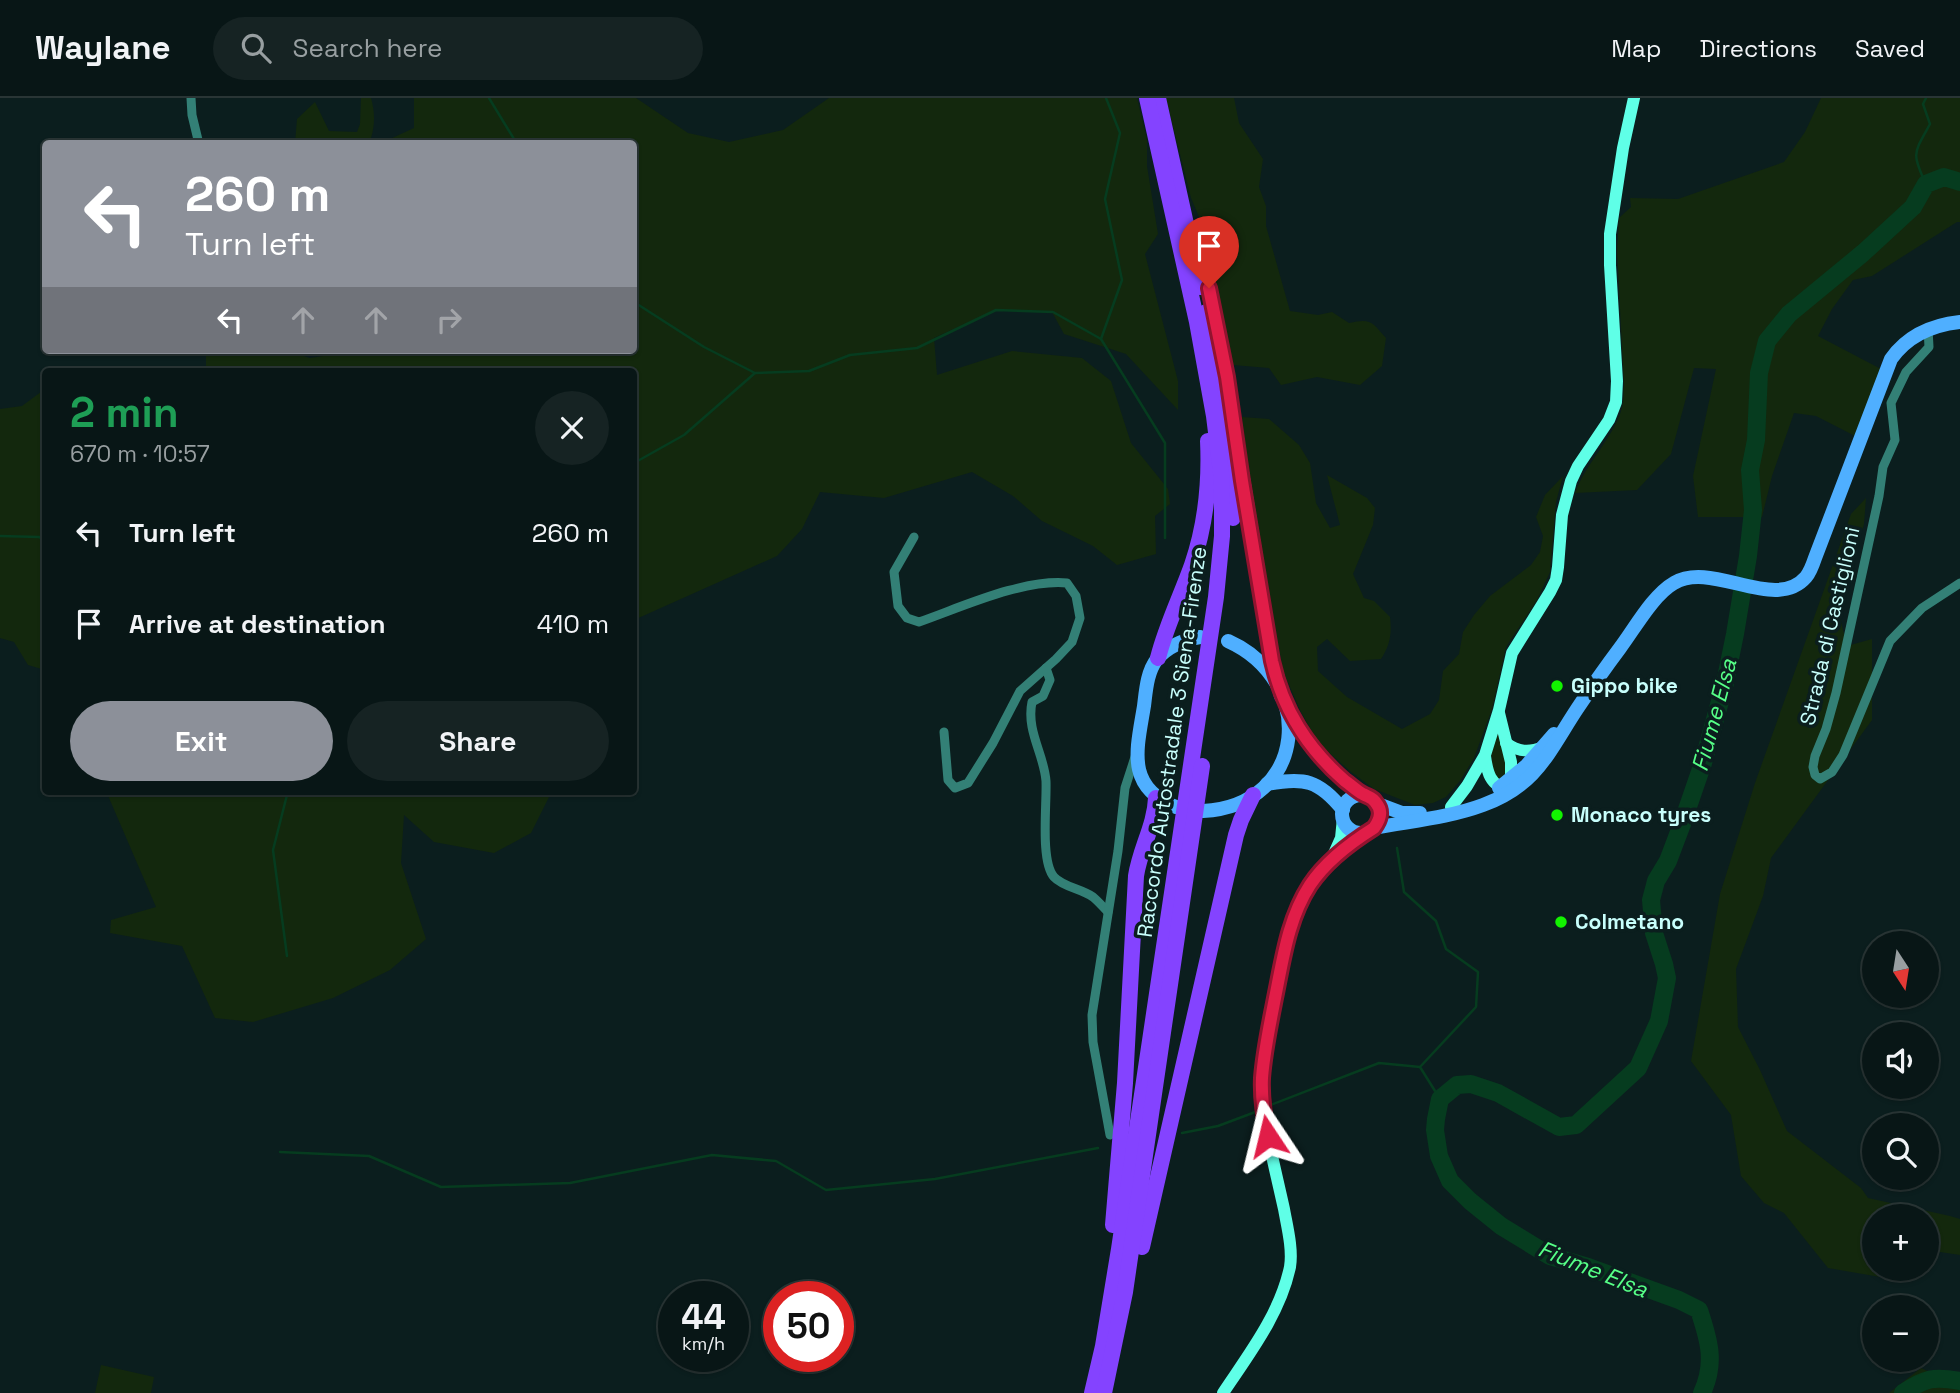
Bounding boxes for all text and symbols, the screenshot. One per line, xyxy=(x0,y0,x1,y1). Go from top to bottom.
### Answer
search box xyxy=(213,17,703,80)
text: Waylane xyxy=(35,27,171,69)
icon: search xyxy=(237,29,275,67)
text: Search here xyxy=(293,31,442,65)
text: Map xyxy=(1611,33,1661,64)
text: Directions xyxy=(1699,33,1817,64)
text: Saved xyxy=(1855,33,1925,64)
text: 260 m xyxy=(185,163,330,225)
icon: left xyxy=(70,168,161,259)
pin xyxy=(1179,216,1239,288)
text: Turn left xyxy=(185,224,315,264)
icon: arrive xyxy=(1190,227,1228,265)
icon: left xyxy=(211,301,249,339)
icon: ahead xyxy=(284,301,322,339)
icon: ahead xyxy=(357,301,395,339)
icon: right xyxy=(430,301,468,339)
text: 2 min xyxy=(70,386,179,439)
button: close xyxy=(535,391,609,465)
text: 670 m · 10:57 xyxy=(70,439,210,469)
icon: left xyxy=(70,514,108,552)
text: Turn left xyxy=(129,516,236,550)
text: 260 m xyxy=(532,516,609,550)
street label: Strada di Castiglioni xyxy=(1794,524,1865,728)
street label: Raccordo Autostradale 3 Siena-Firenze xyxy=(1131,545,1212,939)
icon: arrive xyxy=(70,605,108,643)
text: Arrive at destination xyxy=(129,607,386,641)
text: 410 m xyxy=(537,607,609,641)
water label: Fiume Elsa xyxy=(1685,655,1744,775)
place label: Gippo bike xyxy=(1571,672,1678,699)
marker: Gippo bike xyxy=(1549,678,1565,694)
button: Exit xyxy=(70,701,333,781)
button: Share xyxy=(347,701,609,781)
place label: Monaco tyres xyxy=(1571,801,1711,828)
marker: Monaco tyres xyxy=(1549,807,1565,823)
place label: Colmetano xyxy=(1575,908,1684,935)
marker: Colmetano xyxy=(1553,914,1569,930)
north arrow xyxy=(1862,931,1939,1008)
map controls xyxy=(1862,931,1939,1372)
button: sound xyxy=(1862,1022,1939,1099)
position arrow xyxy=(1231,1099,1305,1173)
button: search xyxy=(1862,1113,1939,1190)
button: + xyxy=(1862,1204,1939,1281)
water label: Fiume Elsa xyxy=(1534,1233,1653,1305)
speed limit sign: 50 xyxy=(763,1281,854,1372)
text: 44 xyxy=(681,1295,726,1339)
button: − xyxy=(1862,1295,1939,1372)
text: km/h xyxy=(682,1332,725,1355)

